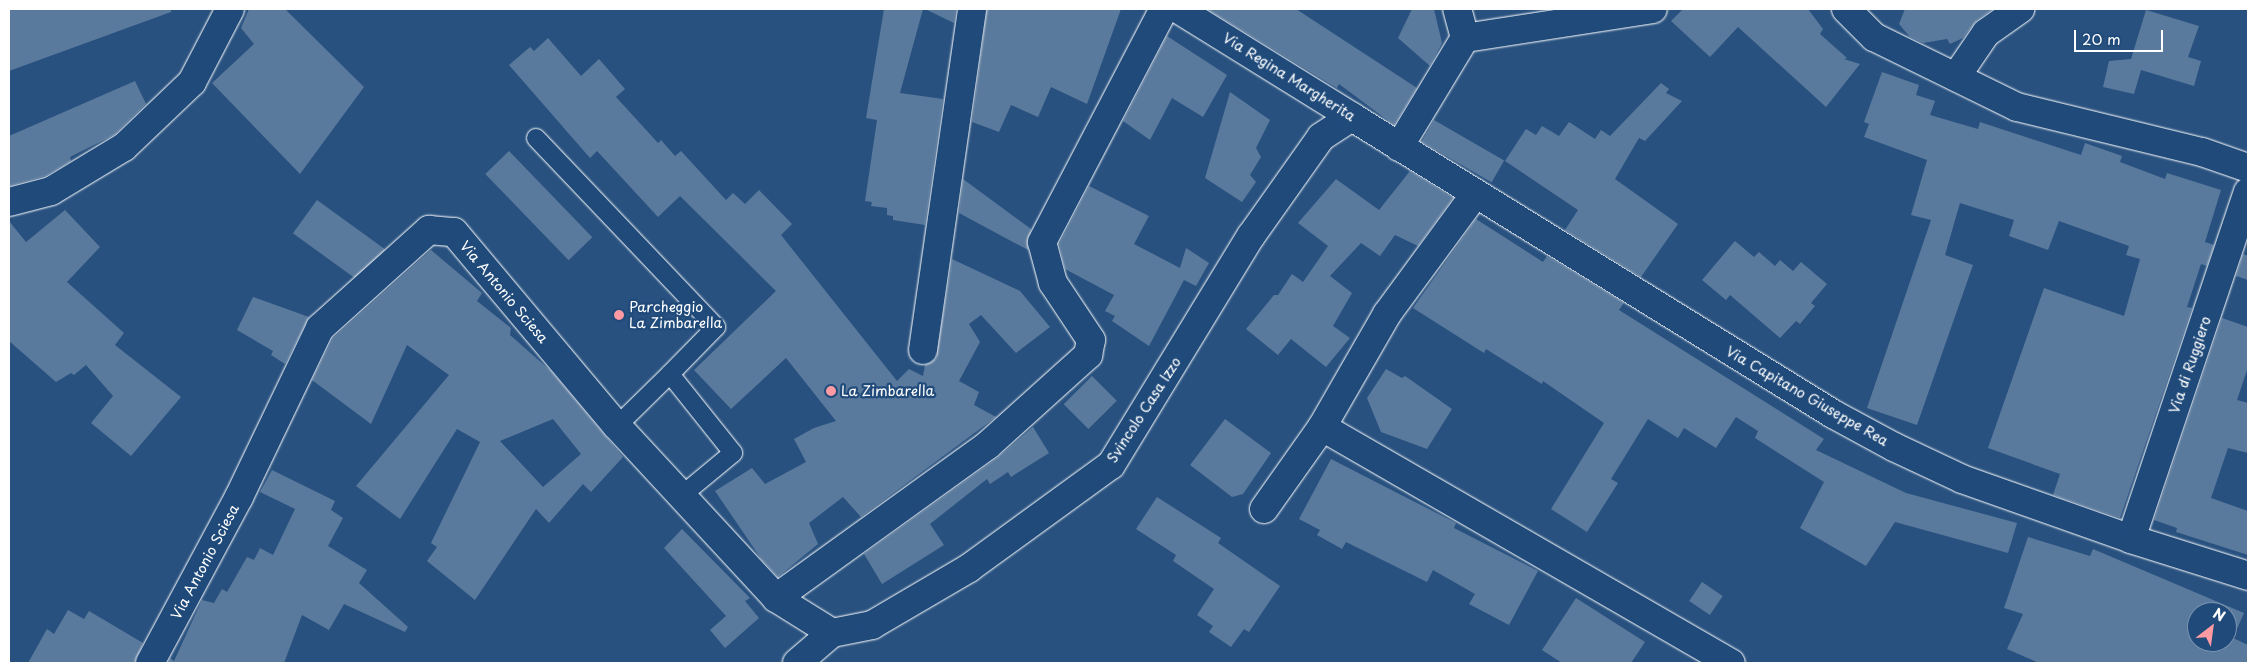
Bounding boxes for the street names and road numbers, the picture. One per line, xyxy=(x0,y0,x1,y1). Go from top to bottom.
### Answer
street label: Via Regina Margherita xyxy=(1220,30,1358,124)
street label: Via Antonio Sciesa xyxy=(457,238,551,346)
street label: Via di Ruggiero xyxy=(2166,314,2214,416)
street label: Via Capitano Giuseppe Rea xyxy=(1722,342,1892,450)
street label: Svincolo Casa Izzo xyxy=(1103,354,1185,466)
street label: Via Antonio Sciesa xyxy=(168,502,242,622)

